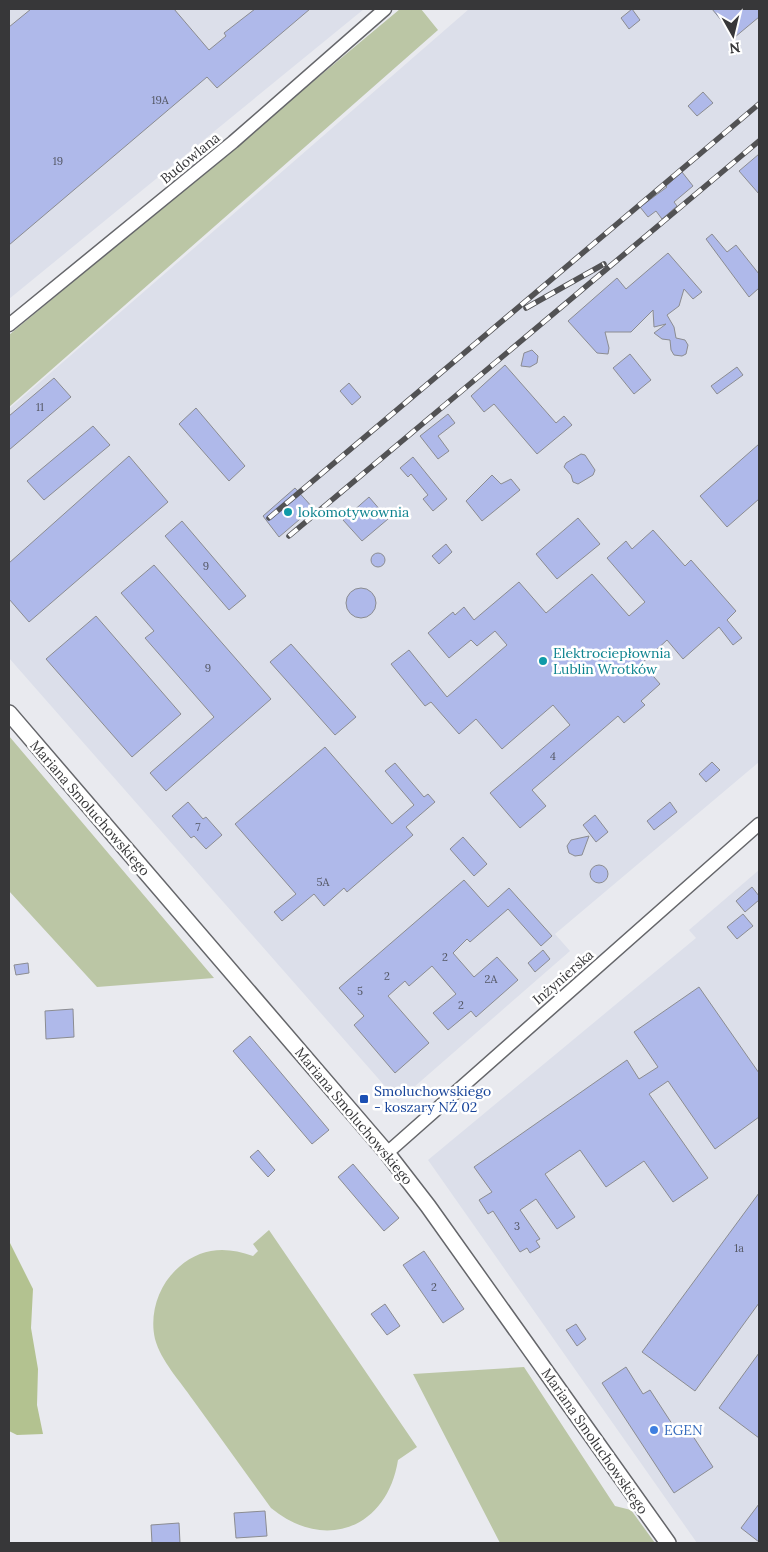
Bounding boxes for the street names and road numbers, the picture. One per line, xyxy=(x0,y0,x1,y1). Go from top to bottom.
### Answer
street label: Budowlana xyxy=(157,129,223,187)
street label: Mariana Smoluchowskiego xyxy=(26,736,154,880)
street label: Inżynierska xyxy=(529,946,597,1008)
street label: Mariana Smoluchowskiego xyxy=(291,1044,417,1188)
street label: Mariana Smoluchowskiego xyxy=(538,1365,652,1517)

